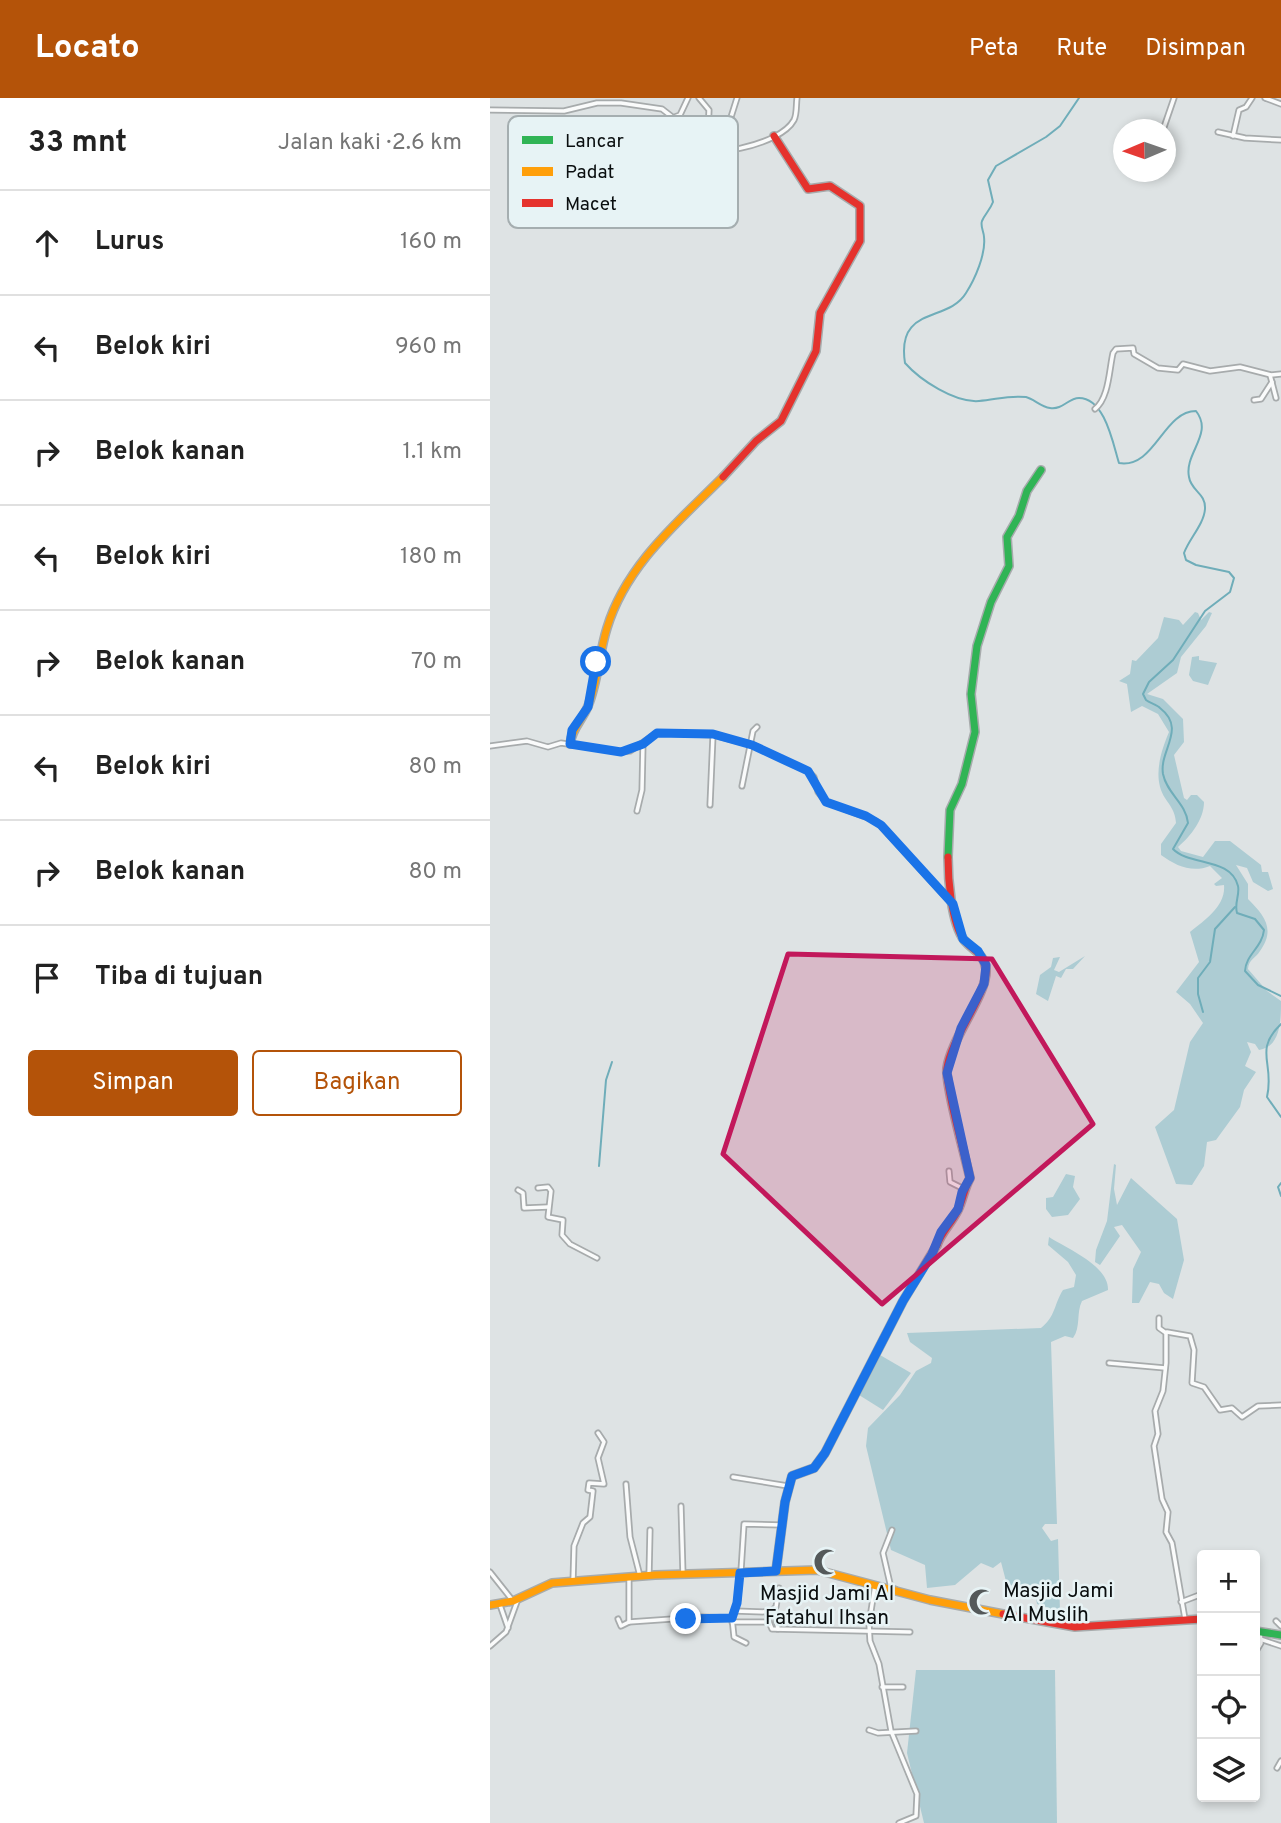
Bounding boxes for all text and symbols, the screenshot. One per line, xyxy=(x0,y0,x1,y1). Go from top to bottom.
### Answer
text: Locato xyxy=(35,28,140,70)
text: Peta xyxy=(969,34,1018,64)
text: Rute xyxy=(1056,34,1107,64)
text: Disimpan xyxy=(1145,34,1246,64)
legend xyxy=(508,116,738,228)
north arrow xyxy=(1113,119,1176,182)
text: 33 mnt xyxy=(28,125,127,162)
text: Jalan kaki · 2.6 km xyxy=(278,129,462,158)
text: Lancar xyxy=(565,130,624,154)
text: Padat xyxy=(565,161,614,185)
text: Macet xyxy=(565,193,617,217)
icon: ahead xyxy=(28,224,66,262)
text: Lurus xyxy=(95,226,164,259)
text: 160 m xyxy=(400,228,462,257)
icon: left xyxy=(28,329,66,367)
text: Belok kiri xyxy=(95,331,211,364)
text: 960 m xyxy=(395,333,462,362)
icon: right xyxy=(28,434,66,472)
text: Belok kanan xyxy=(95,436,245,469)
text: 1.1 km xyxy=(403,438,462,467)
icon: left xyxy=(28,539,66,577)
text: Belok kiri xyxy=(95,541,211,574)
text: 180 m xyxy=(400,543,462,572)
icon: right xyxy=(28,644,66,682)
text: Belok kanan xyxy=(95,646,245,679)
route start xyxy=(580,646,611,677)
text: 70 m xyxy=(411,648,462,677)
icon: left xyxy=(28,749,66,787)
text: Belok kiri xyxy=(95,751,211,784)
text: 80 m xyxy=(409,753,462,782)
icon: right xyxy=(28,854,66,892)
text: Belok kanan xyxy=(95,856,245,889)
text: 80 m xyxy=(409,858,462,887)
icon: arrive xyxy=(28,959,66,997)
text: Tiba di tujuan xyxy=(95,961,263,994)
button: Simpan xyxy=(28,1050,238,1116)
button: Bagikan xyxy=(252,1050,462,1116)
mosque icon: Masjid Jami Al Fatahul Ihsan xyxy=(812,1547,842,1577)
map controls xyxy=(1197,1550,1260,1802)
button: + xyxy=(1197,1550,1260,1613)
place label: Masjid Jami Al Muslih xyxy=(1003,1578,1113,1629)
place label: Masjid Jami Al Fatahul Ihsan xyxy=(760,1581,894,1632)
mosque icon: Masjid Jami Al Muslih xyxy=(967,1587,997,1617)
route end xyxy=(670,1603,701,1634)
button: − xyxy=(1197,1613,1260,1676)
button: locate xyxy=(1197,1676,1260,1739)
button: layers xyxy=(1197,1739,1260,1802)

